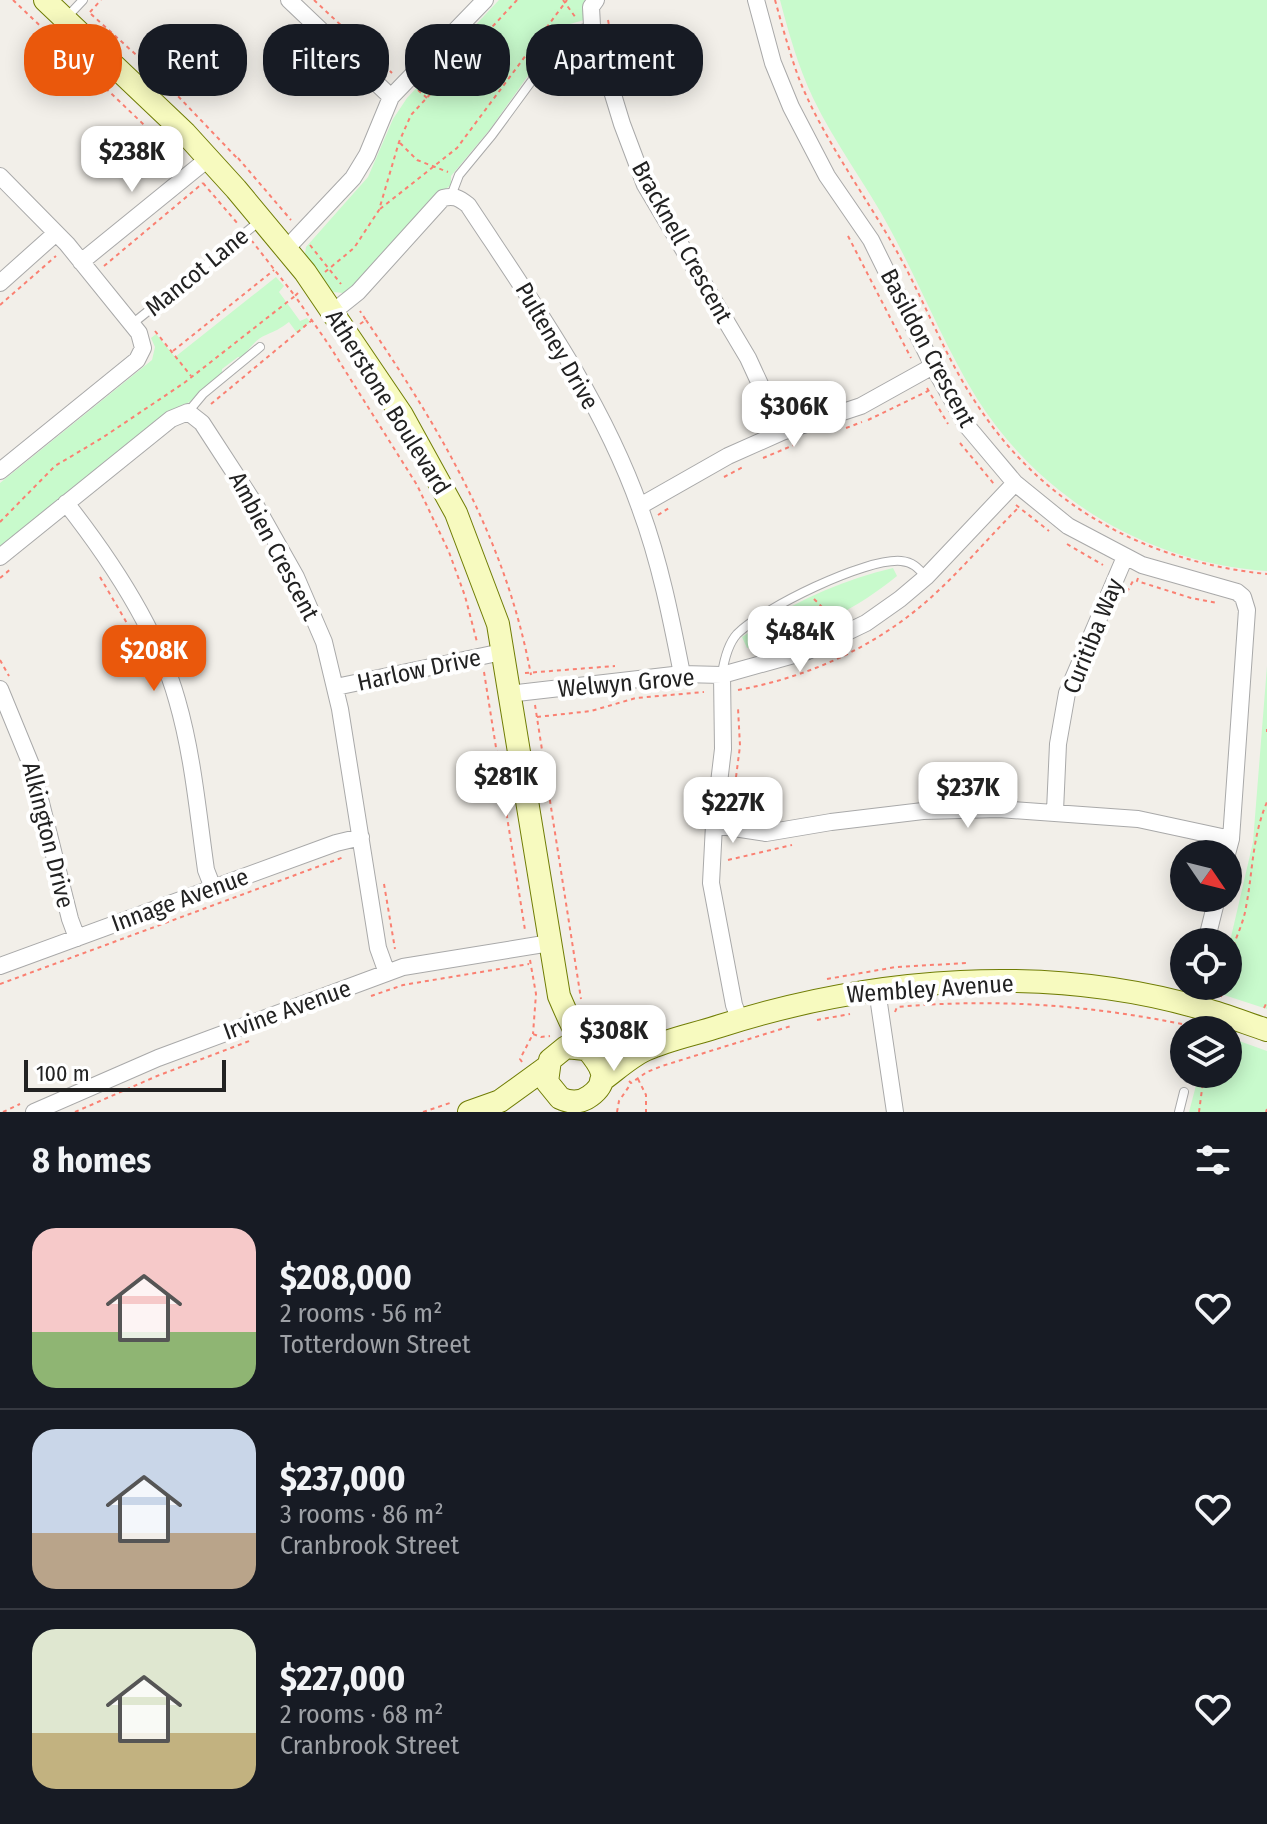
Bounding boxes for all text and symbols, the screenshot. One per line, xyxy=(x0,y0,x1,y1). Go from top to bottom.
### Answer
chip: Buy xyxy=(24,24,122,96)
chip: Rent xyxy=(138,24,247,96)
chip: Filters xyxy=(263,24,389,96)
chip: New xyxy=(405,24,510,96)
chip: Apartment xyxy=(526,24,703,96)
pin: $238K xyxy=(76,126,188,194)
text: $238K xyxy=(99,136,165,167)
street label: Bracknell Crescent xyxy=(626,156,738,328)
street label: Mancot Lane xyxy=(140,222,254,322)
street label: Basildon Crescent xyxy=(875,264,981,432)
street label: Pulteney Drive xyxy=(509,278,605,414)
street label: Atherstone Boulevard xyxy=(320,304,456,500)
pin: $306K xyxy=(738,381,850,449)
text: $306K xyxy=(760,391,828,422)
street label: Ambien Crescent xyxy=(223,467,325,625)
street label: Curitiba Way xyxy=(1057,574,1129,698)
pin: $484K xyxy=(744,606,856,674)
text: $484K xyxy=(766,616,834,647)
pin: $208K xyxy=(98,625,210,693)
text: $208K xyxy=(120,635,188,666)
street label: Harlow Drive xyxy=(355,643,483,697)
street label: Welwyn Grove xyxy=(557,663,695,703)
pin: $281K xyxy=(450,751,562,819)
street label: Alkington Drive xyxy=(16,759,80,911)
text: $281K xyxy=(474,761,538,792)
pin: $237K xyxy=(912,762,1024,830)
text: $237K xyxy=(936,772,1000,803)
pin: $227K xyxy=(677,777,789,845)
text: $227K xyxy=(702,787,764,818)
north arrow xyxy=(1170,840,1242,912)
map controls xyxy=(1170,840,1242,1088)
street label: Innage Avenue xyxy=(108,862,252,938)
button: locate xyxy=(1170,928,1242,1000)
street label: Wembley Avenue xyxy=(846,969,1014,1009)
street label: Irvine Avenue xyxy=(219,974,355,1046)
pin: $308K xyxy=(558,1005,670,1073)
text: $308K xyxy=(580,1015,648,1046)
button: layers xyxy=(1170,1016,1242,1088)
scale bar xyxy=(24,1056,226,1092)
text: 100 m xyxy=(36,1060,90,1087)
icon: filters xyxy=(1191,1138,1235,1182)
text: 8 homes xyxy=(32,1140,151,1181)
text: $208,000 xyxy=(280,1257,412,1298)
icon: home xyxy=(96,1260,192,1356)
icon: heart xyxy=(1191,1286,1235,1330)
text: 2 rooms · 56 m² xyxy=(280,1298,442,1329)
text: Totterdown Street xyxy=(280,1329,470,1360)
text: $237,000 xyxy=(280,1458,406,1499)
icon: home xyxy=(96,1461,192,1557)
icon: heart xyxy=(1191,1487,1235,1531)
text: 3 rooms · 86 m² xyxy=(280,1499,444,1530)
text: Cranbrook Street xyxy=(280,1530,459,1561)
text: $227,000 xyxy=(280,1658,405,1699)
icon: home xyxy=(96,1661,192,1757)
icon: heart xyxy=(1191,1687,1235,1731)
text: 2 rooms · 68 m² xyxy=(280,1699,443,1730)
text: Cranbrook Street xyxy=(280,1730,459,1761)

